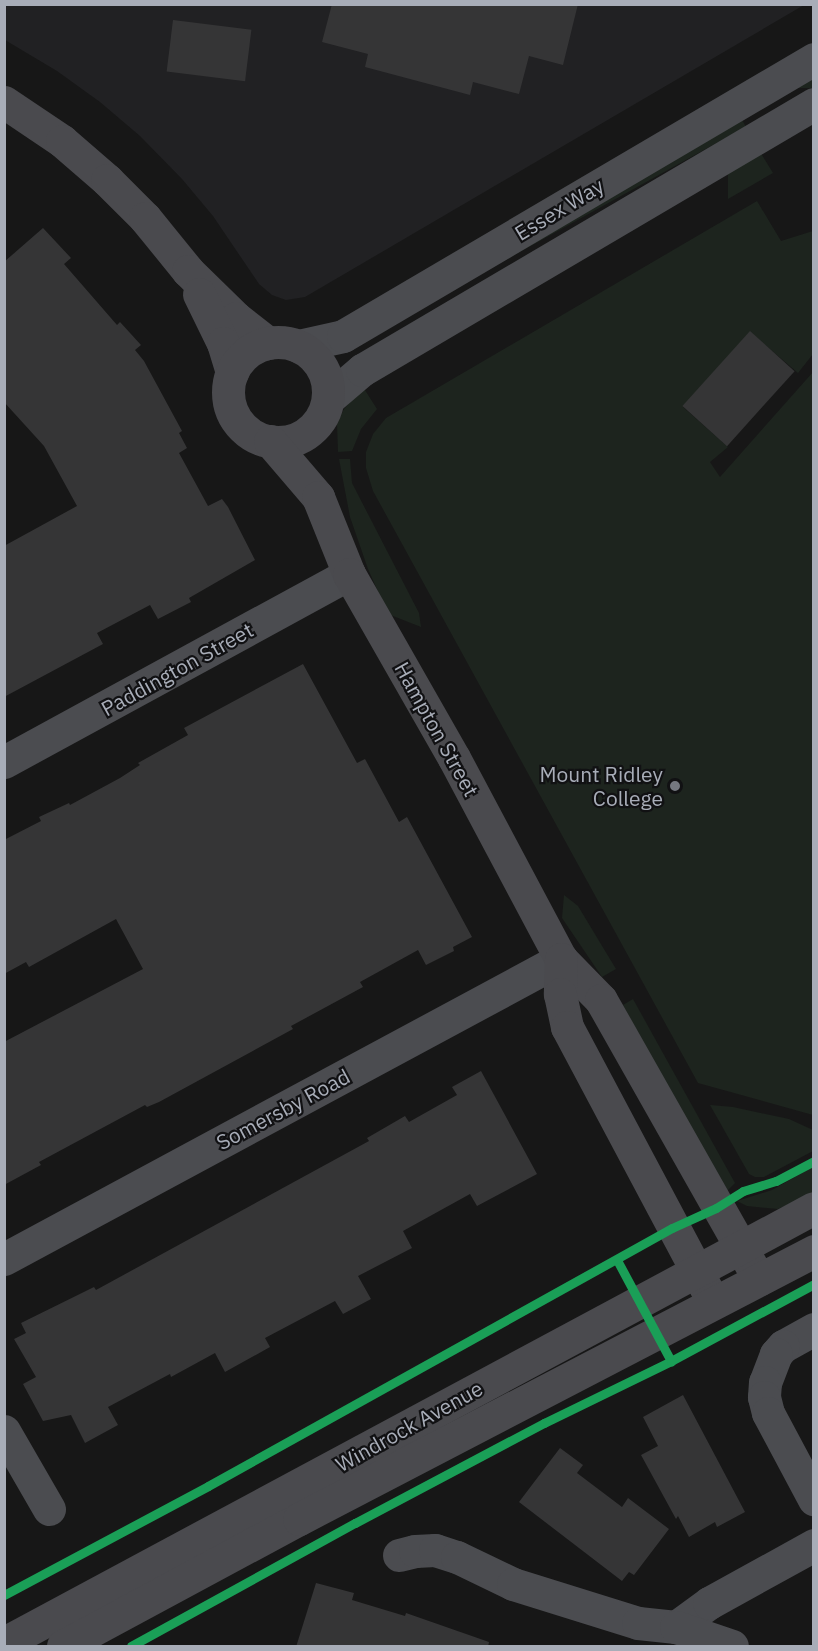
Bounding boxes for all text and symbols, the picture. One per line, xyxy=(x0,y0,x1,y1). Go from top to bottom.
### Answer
street label: Essex Way xyxy=(510,173,608,245)
street label: Paddington Street xyxy=(97,617,257,721)
street label: Hampton Street xyxy=(390,657,484,801)
place label: Mount Ridley College xyxy=(540,761,663,811)
marker: Mount Ridley College xyxy=(668,779,682,793)
street label: Somersby Road xyxy=(212,1063,354,1155)
street label: Windrock Avenue xyxy=(331,1375,487,1477)

